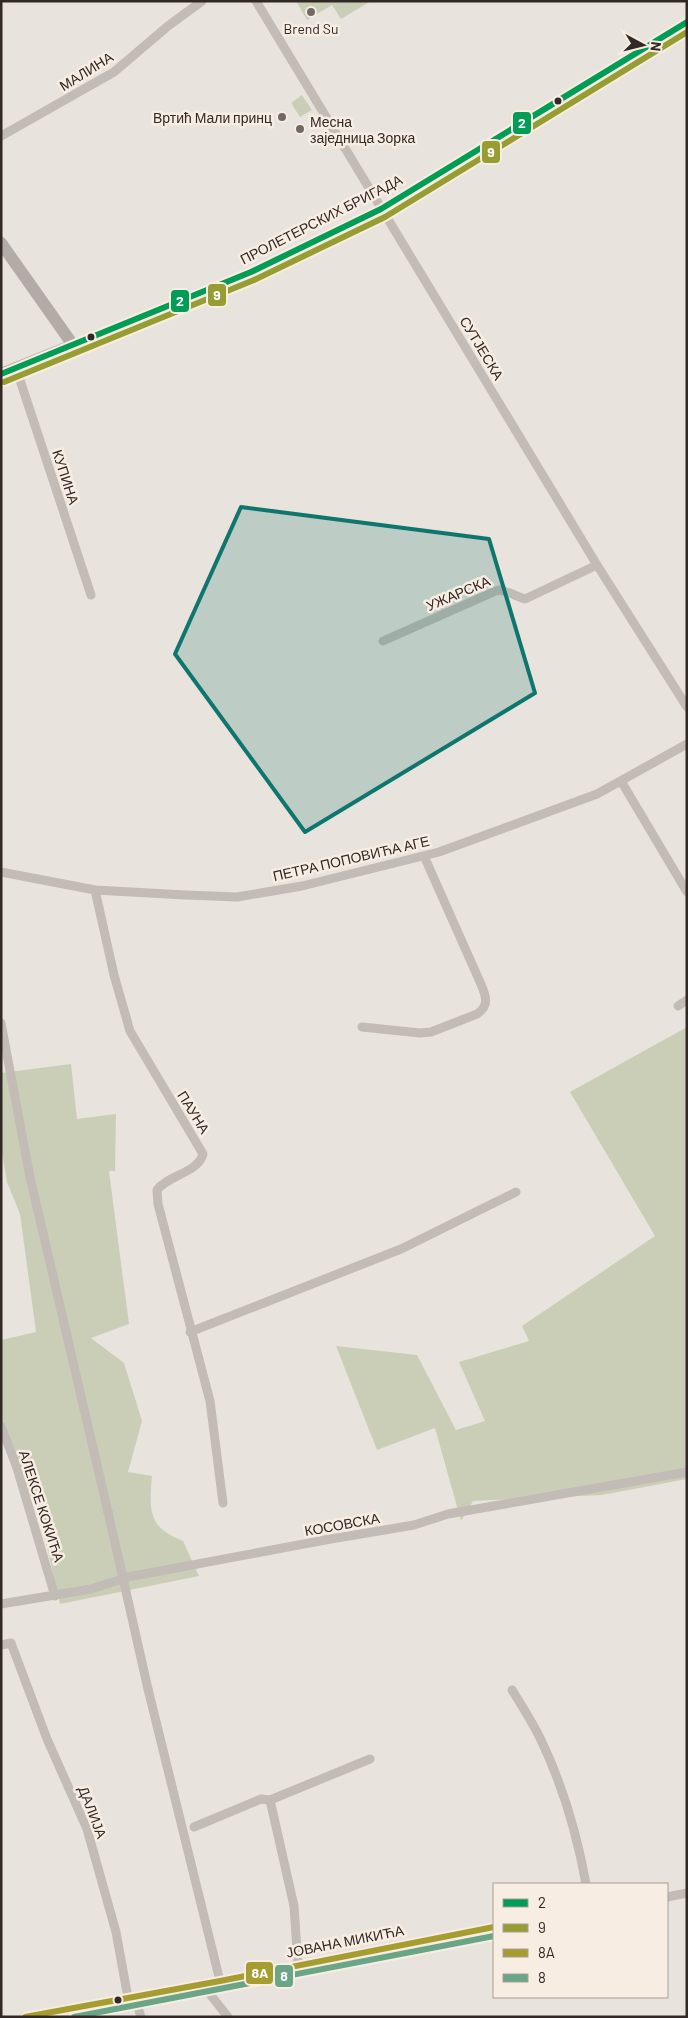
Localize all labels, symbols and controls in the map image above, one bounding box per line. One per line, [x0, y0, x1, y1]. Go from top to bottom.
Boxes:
marker: Brend Su [305, 6, 317, 18]
place label: Brend Su [284, 20, 338, 37]
north arrow [618, 20, 668, 70]
text: N [647, 41, 665, 52]
street label: МАЛИНА [56, 48, 117, 94]
unlabelled marker [553, 96, 563, 106]
place label: Вртић Мали принц [153, 109, 272, 126]
marker: Вртић Мали принц [276, 111, 288, 123]
line badge: 2 [512, 111, 532, 135]
place label: Месна заједница Зорка [310, 113, 416, 146]
text: 2 [518, 114, 526, 131]
marker: Месна заједница Зорка [294, 123, 306, 135]
line badge: 9 [481, 140, 501, 164]
text: 9 [487, 143, 495, 160]
street label: ПРОЛЕТЕРСКИХ БРИГАДА [237, 170, 406, 267]
line badge: 9 [207, 283, 227, 307]
text: 9 [213, 286, 221, 303]
line badge: 2 [170, 289, 190, 313]
text: 2 [176, 292, 184, 309]
street label: СУТЈЕСКА [456, 313, 508, 383]
unlabelled marker [86, 332, 96, 342]
street label: КУПИНА [49, 447, 83, 507]
street label: УЖАРСКА [423, 572, 493, 614]
street label: ПЕТРА ПОПОВИЋА АГЕ [271, 832, 431, 884]
street label: ПАУНА [174, 1088, 214, 1137]
street label: АЛЕКСЕ КОКИЋА [16, 1448, 68, 1565]
street label: КОСОВСКА [303, 1509, 382, 1539]
street label: ДАЛИЈА [75, 1783, 111, 1841]
legend [493, 1883, 668, 1998]
text: 2 [538, 1893, 546, 1911]
text: 9 [538, 1918, 546, 1936]
street label: ЈОВАНА МИКИЋА [285, 1921, 406, 1961]
text: 8A [538, 1943, 555, 1961]
line badge: 8A [245, 1961, 274, 1985]
text: 8A [252, 1964, 269, 1981]
line badge: 8 [274, 1964, 294, 1988]
text: 8 [280, 1967, 288, 1984]
text: 8 [538, 1968, 546, 1986]
unlabelled marker [113, 1995, 123, 2005]

